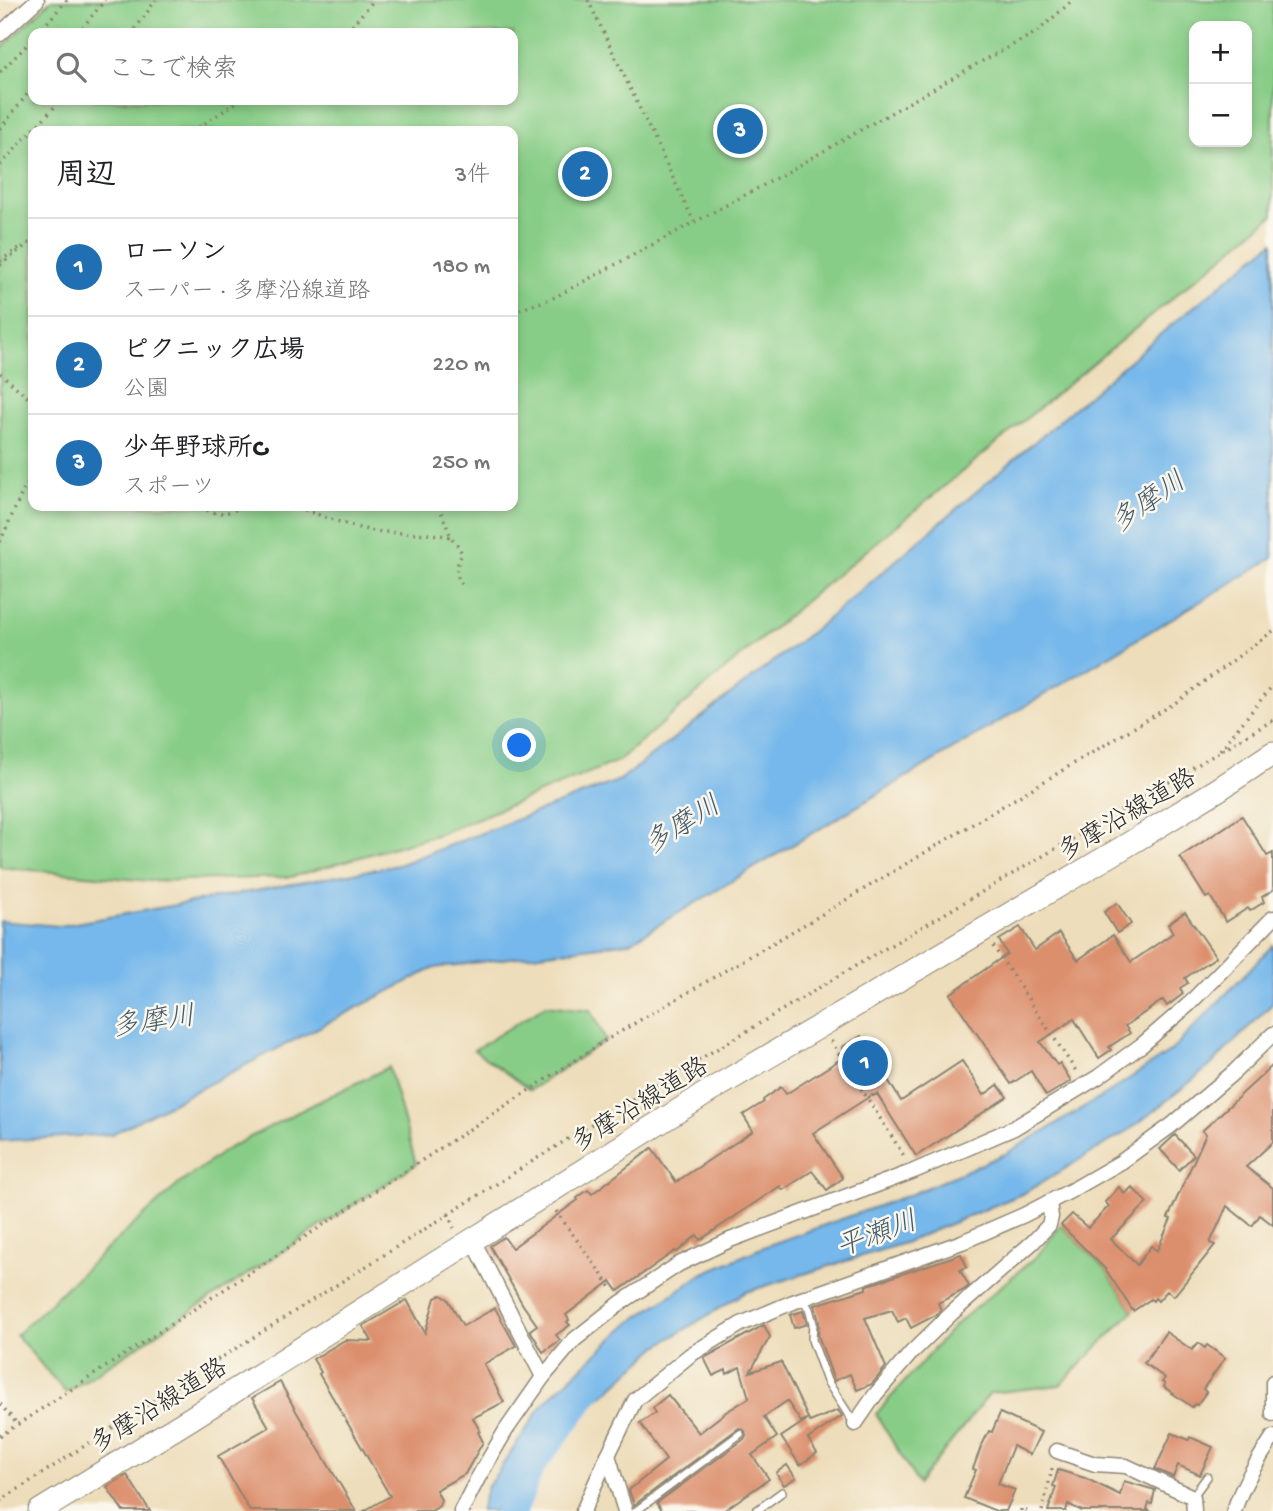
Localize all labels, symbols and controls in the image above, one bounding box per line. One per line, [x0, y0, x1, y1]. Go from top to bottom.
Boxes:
map controls [1189, 21, 1252, 147]
button: + [1189, 21, 1252, 84]
search box [28, 28, 518, 105]
icon: search [52, 48, 90, 86]
text: ここで検索 [108, 56, 238, 87]
button: − [1189, 84, 1252, 147]
pin: 3 [717, 105, 763, 157]
pin: 2 [562, 148, 608, 200]
text: 周辺 [56, 160, 116, 195]
text: 3件 [455, 163, 490, 190]
text: ローソン [123, 239, 227, 270]
text: 1 [74, 254, 84, 281]
text: 180 m [433, 254, 490, 281]
text: スーパー · 多摩沿線道路 [123, 279, 370, 306]
text: ピクニック広場 [123, 337, 305, 368]
text: 2 [73, 352, 85, 379]
text: 220 m [433, 352, 490, 379]
text: 公園 [123, 377, 169, 404]
text: 少年野球所C [123, 435, 267, 466]
text: 3 [73, 450, 85, 477]
text: 250 m [432, 450, 490, 477]
water label: 多摩川 [1105, 464, 1193, 541]
text: スポーツ [123, 475, 215, 502]
your location [502, 728, 536, 762]
street label: 多摩沿線道路 [1052, 762, 1203, 870]
water label: 多摩川 [638, 789, 728, 863]
water label: 多摩川 [109, 999, 198, 1046]
pin: 1 [842, 1037, 888, 1089]
street label: 多摩沿線道路 [566, 1051, 716, 1161]
water label: 平瀬川 [832, 1206, 923, 1266]
street label: 多摩沿線道路 [85, 1352, 235, 1462]

